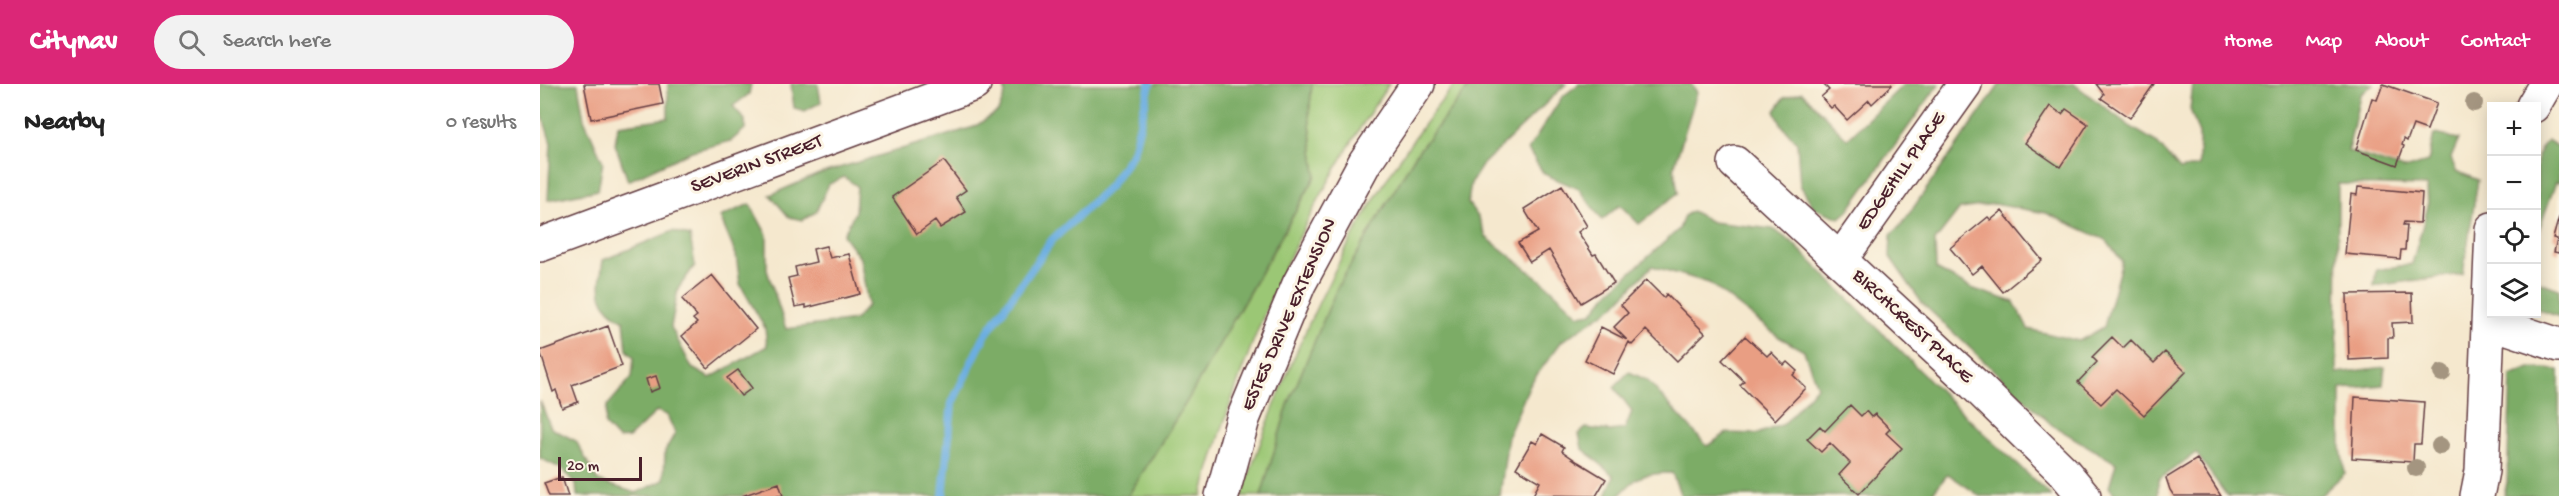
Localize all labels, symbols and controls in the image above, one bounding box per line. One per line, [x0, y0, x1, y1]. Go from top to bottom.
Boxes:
search box [154, 15, 574, 69]
text: Citynav [30, 26, 118, 59]
icon: search [175, 26, 208, 59]
text: Search here [223, 29, 331, 55]
text: Home [2224, 30, 2272, 55]
text: Map [2305, 30, 2342, 55]
text: About [2375, 30, 2428, 55]
text: Contact [2461, 30, 2529, 55]
map controls [2487, 102, 2541, 318]
button: + [2487, 102, 2541, 156]
street label: EDGEHILL PLACE [1853, 107, 1952, 236]
text: Nearby [24, 108, 105, 139]
text: 0 results [446, 112, 516, 135]
street label: SEVERIN STREET [688, 130, 827, 199]
button: − [2487, 156, 2541, 210]
button: locate [2487, 210, 2541, 264]
street label: ESTES DRIVE EXTENSION [1237, 215, 1343, 415]
street label: BIRCHCREST PLACE [1846, 264, 1978, 390]
button: layers [2487, 264, 2541, 318]
scale bar [558, 454, 642, 482]
text: 20 m [567, 458, 599, 477]

